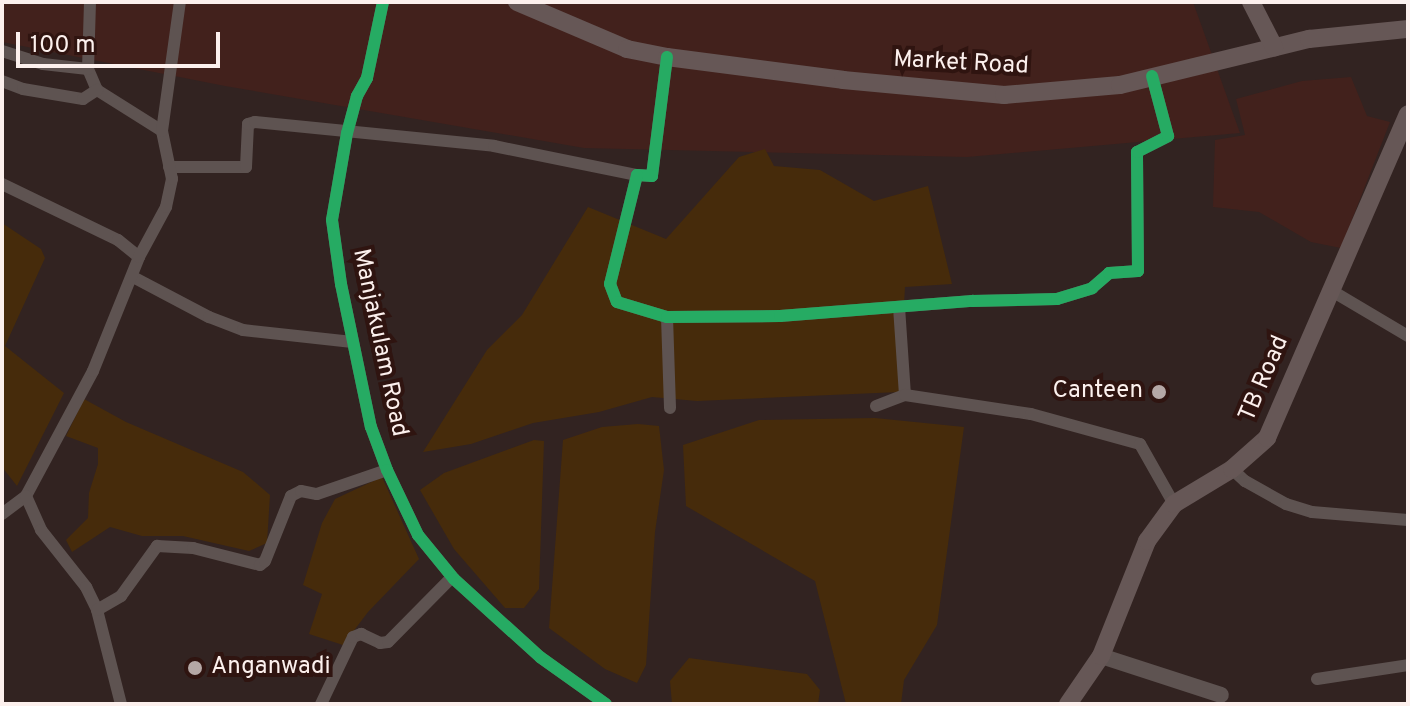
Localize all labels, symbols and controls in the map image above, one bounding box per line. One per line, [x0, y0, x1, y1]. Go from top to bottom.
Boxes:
scale bar [20, 16, 224, 66]
text: 100 m [30, 31, 96, 61]
street label: Market Road [892, 46, 1030, 82]
street label: Manjakulam Road [345, 247, 413, 439]
street label: TB Road [1234, 332, 1296, 426]
place label: Canteen [1053, 378, 1143, 406]
marker: Canteen [1150, 383, 1168, 401]
place label: Anganwadi [211, 654, 331, 682]
marker: Anganwadi [186, 659, 204, 677]

